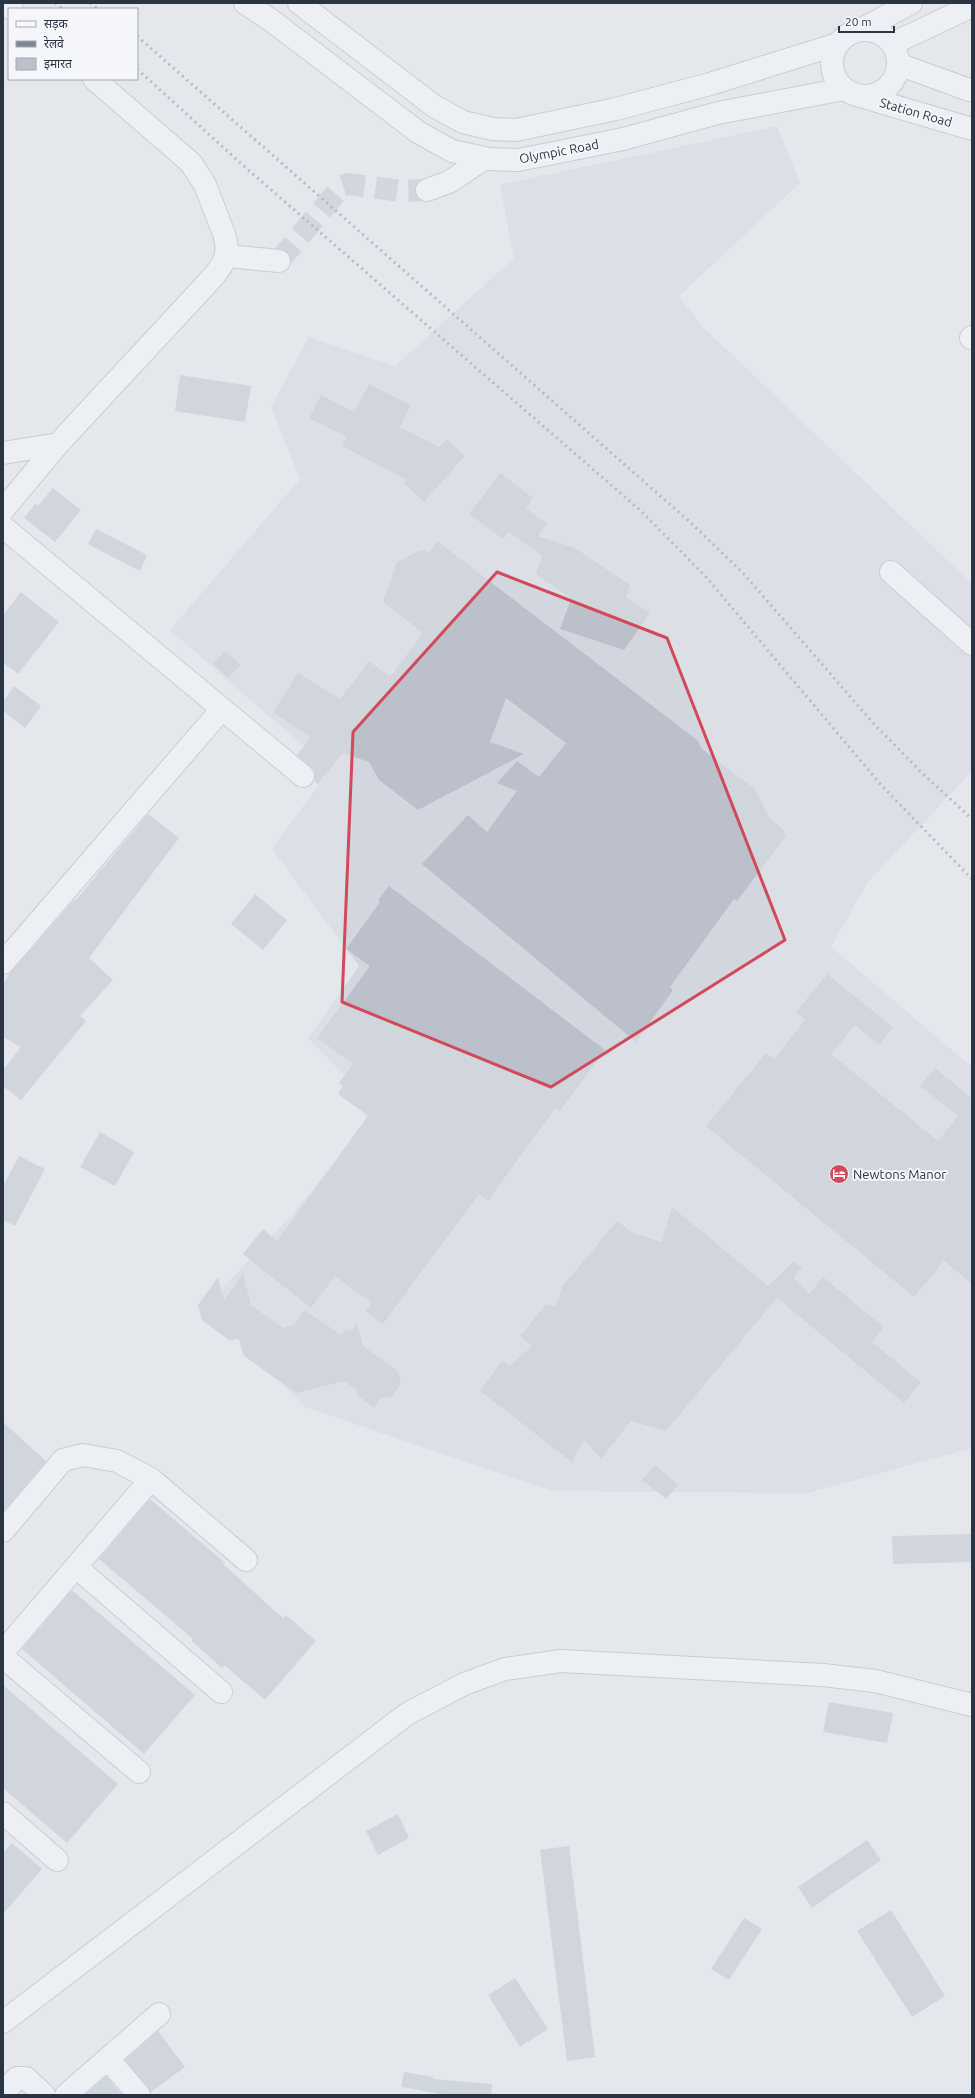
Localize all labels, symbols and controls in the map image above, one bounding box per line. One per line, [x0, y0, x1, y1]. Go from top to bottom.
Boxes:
legend [8, 8, 138, 80]
scale bar [839, 8, 894, 34]
text: 20 m [845, 15, 872, 28]
text: सड़क [44, 17, 69, 31]
text: रेलवे [44, 36, 64, 50]
text: इमारत [44, 57, 73, 71]
street label: Station Road [878, 95, 954, 129]
street label: Olympic Road [518, 136, 600, 166]
hotel icon: Newtons Manor [828, 1163, 850, 1185]
place label: Newtons Manor [853, 1167, 946, 1181]

